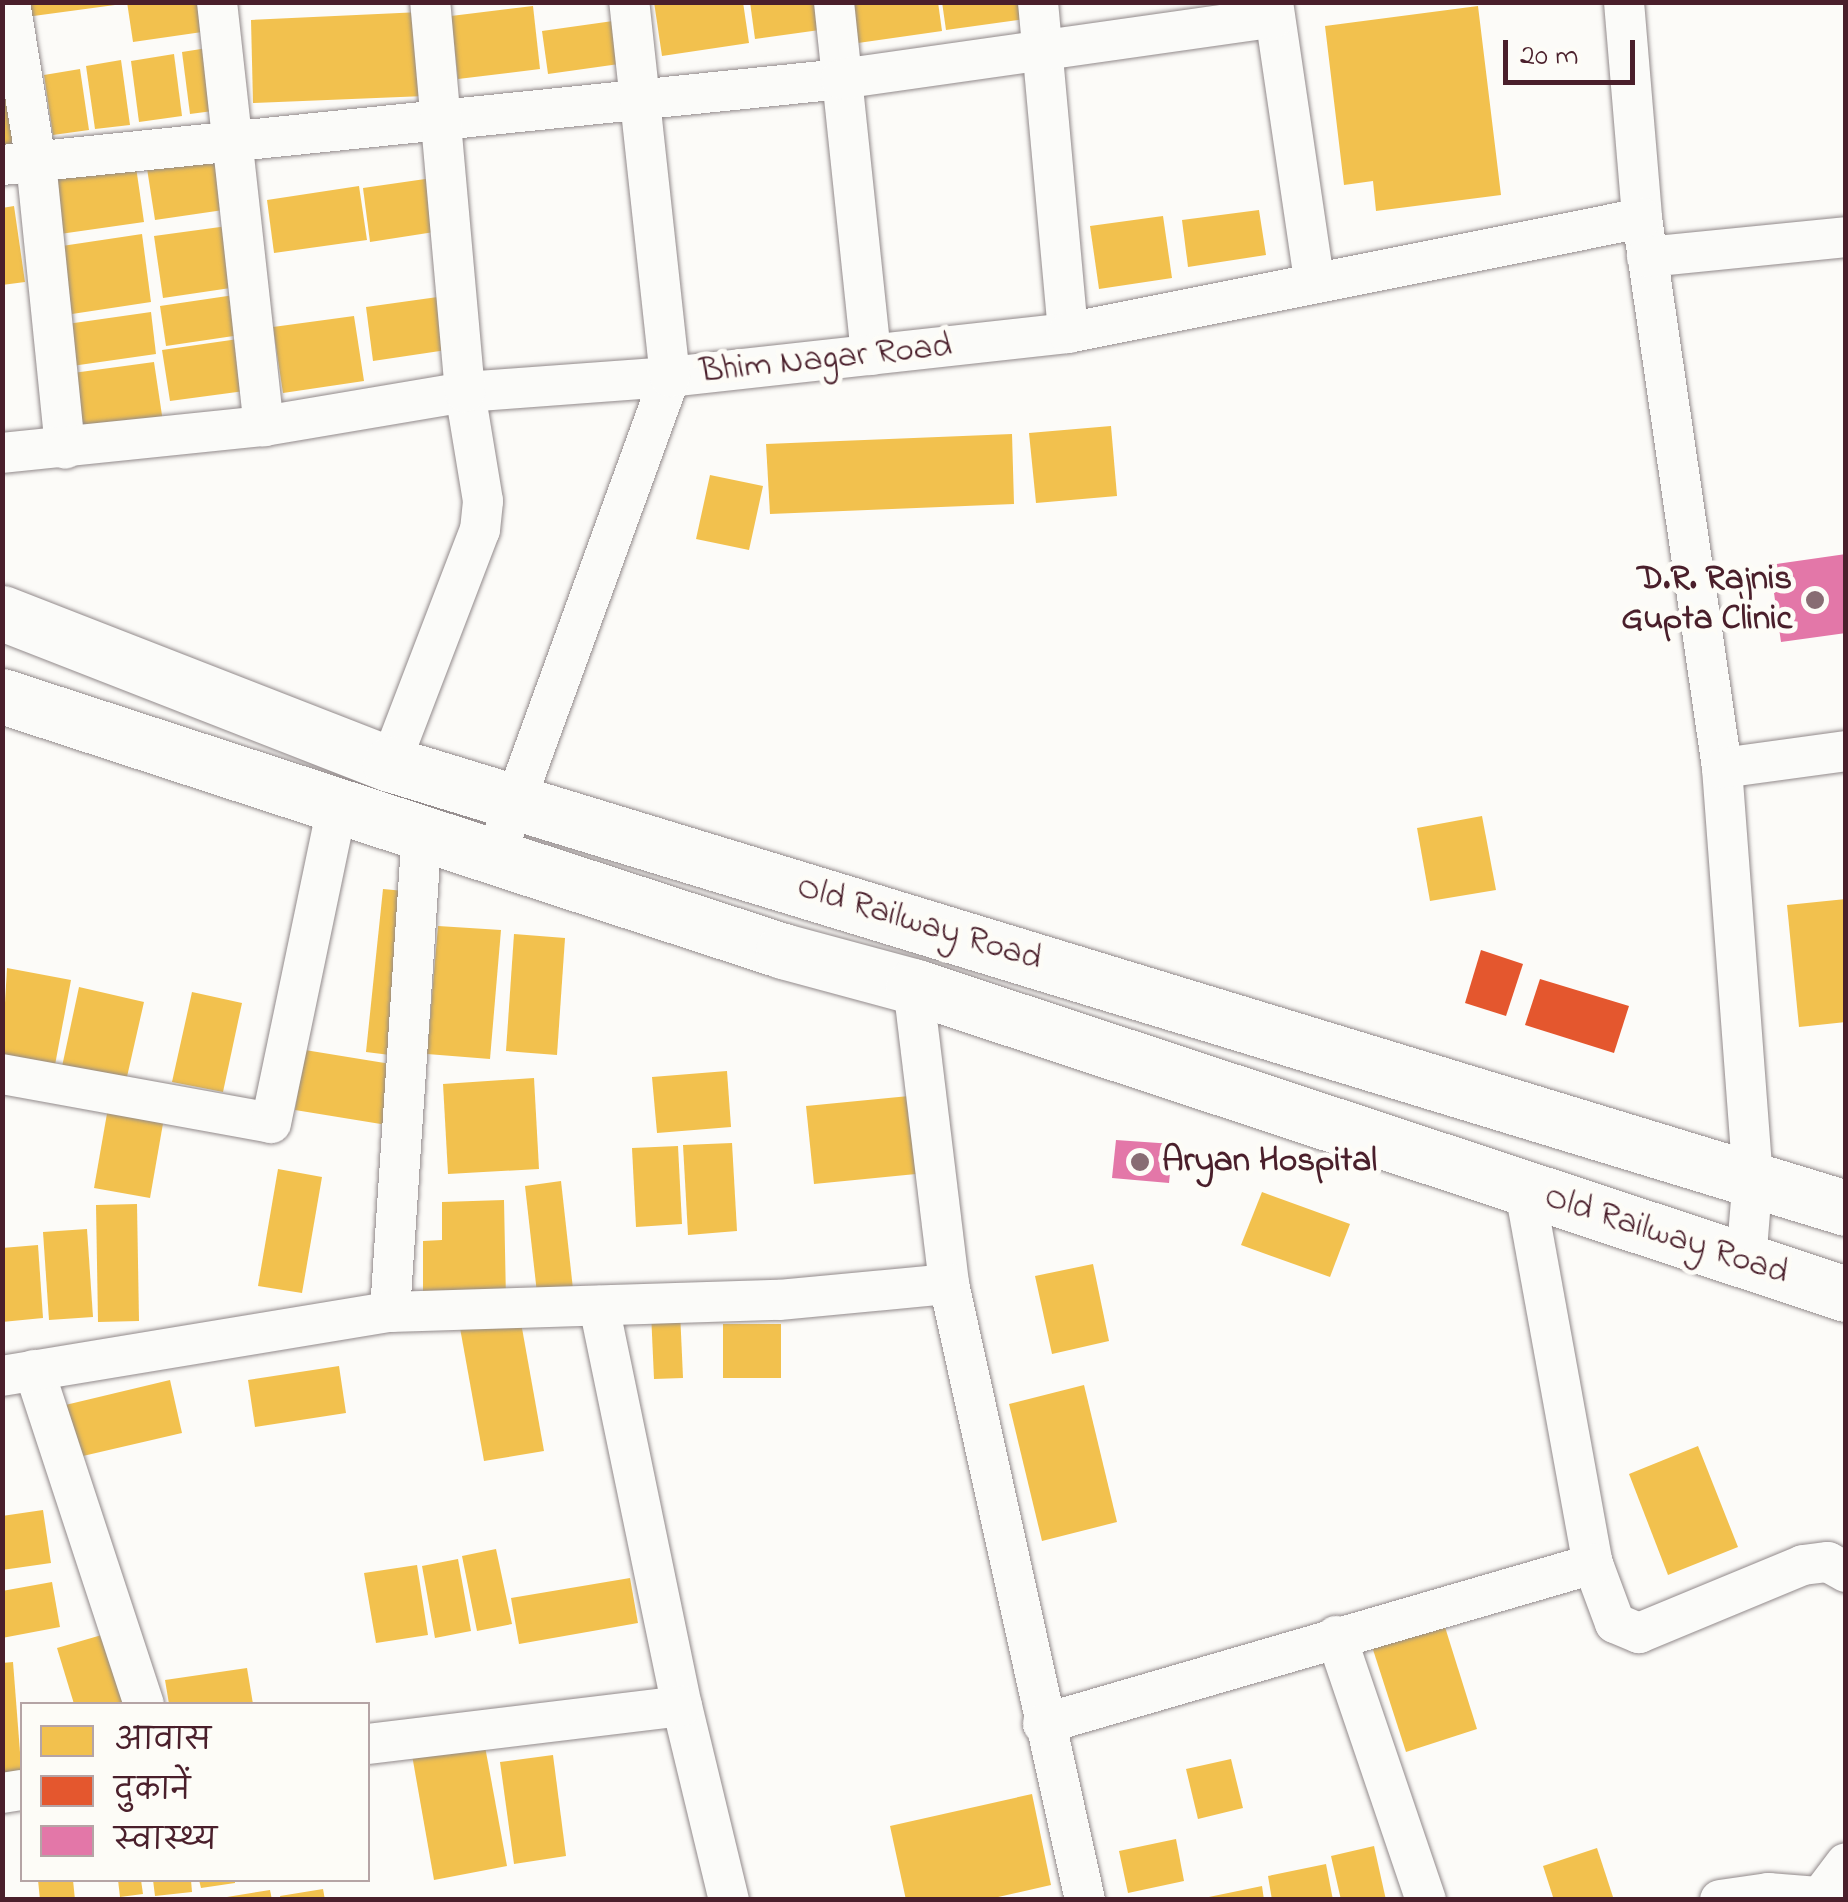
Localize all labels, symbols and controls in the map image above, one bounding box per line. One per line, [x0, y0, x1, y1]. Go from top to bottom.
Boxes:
scale bar [1508, 20, 1640, 82]
text: 20 m [1520, 35, 1579, 79]
street label: Bhim Nagar Road [698, 326, 954, 394]
place label: D.R. Rajnis Gupta Clinic [1621, 559, 1792, 641]
marker: D.R. Rajnis Gupta Clinic [1802, 587, 1828, 613]
street label: Old Railway Road [791, 867, 1047, 981]
place label: Aryan Hospital [1162, 1141, 1377, 1183]
marker: Aryan Hospital [1127, 1149, 1153, 1175]
street label: Old Railway Road [1539, 1177, 1793, 1295]
legend [20, 1702, 370, 1882]
text: आवास [114, 1720, 211, 1764]
text: दुकानें [114, 1770, 190, 1814]
text: स्वास्थ्य [114, 1820, 217, 1864]

